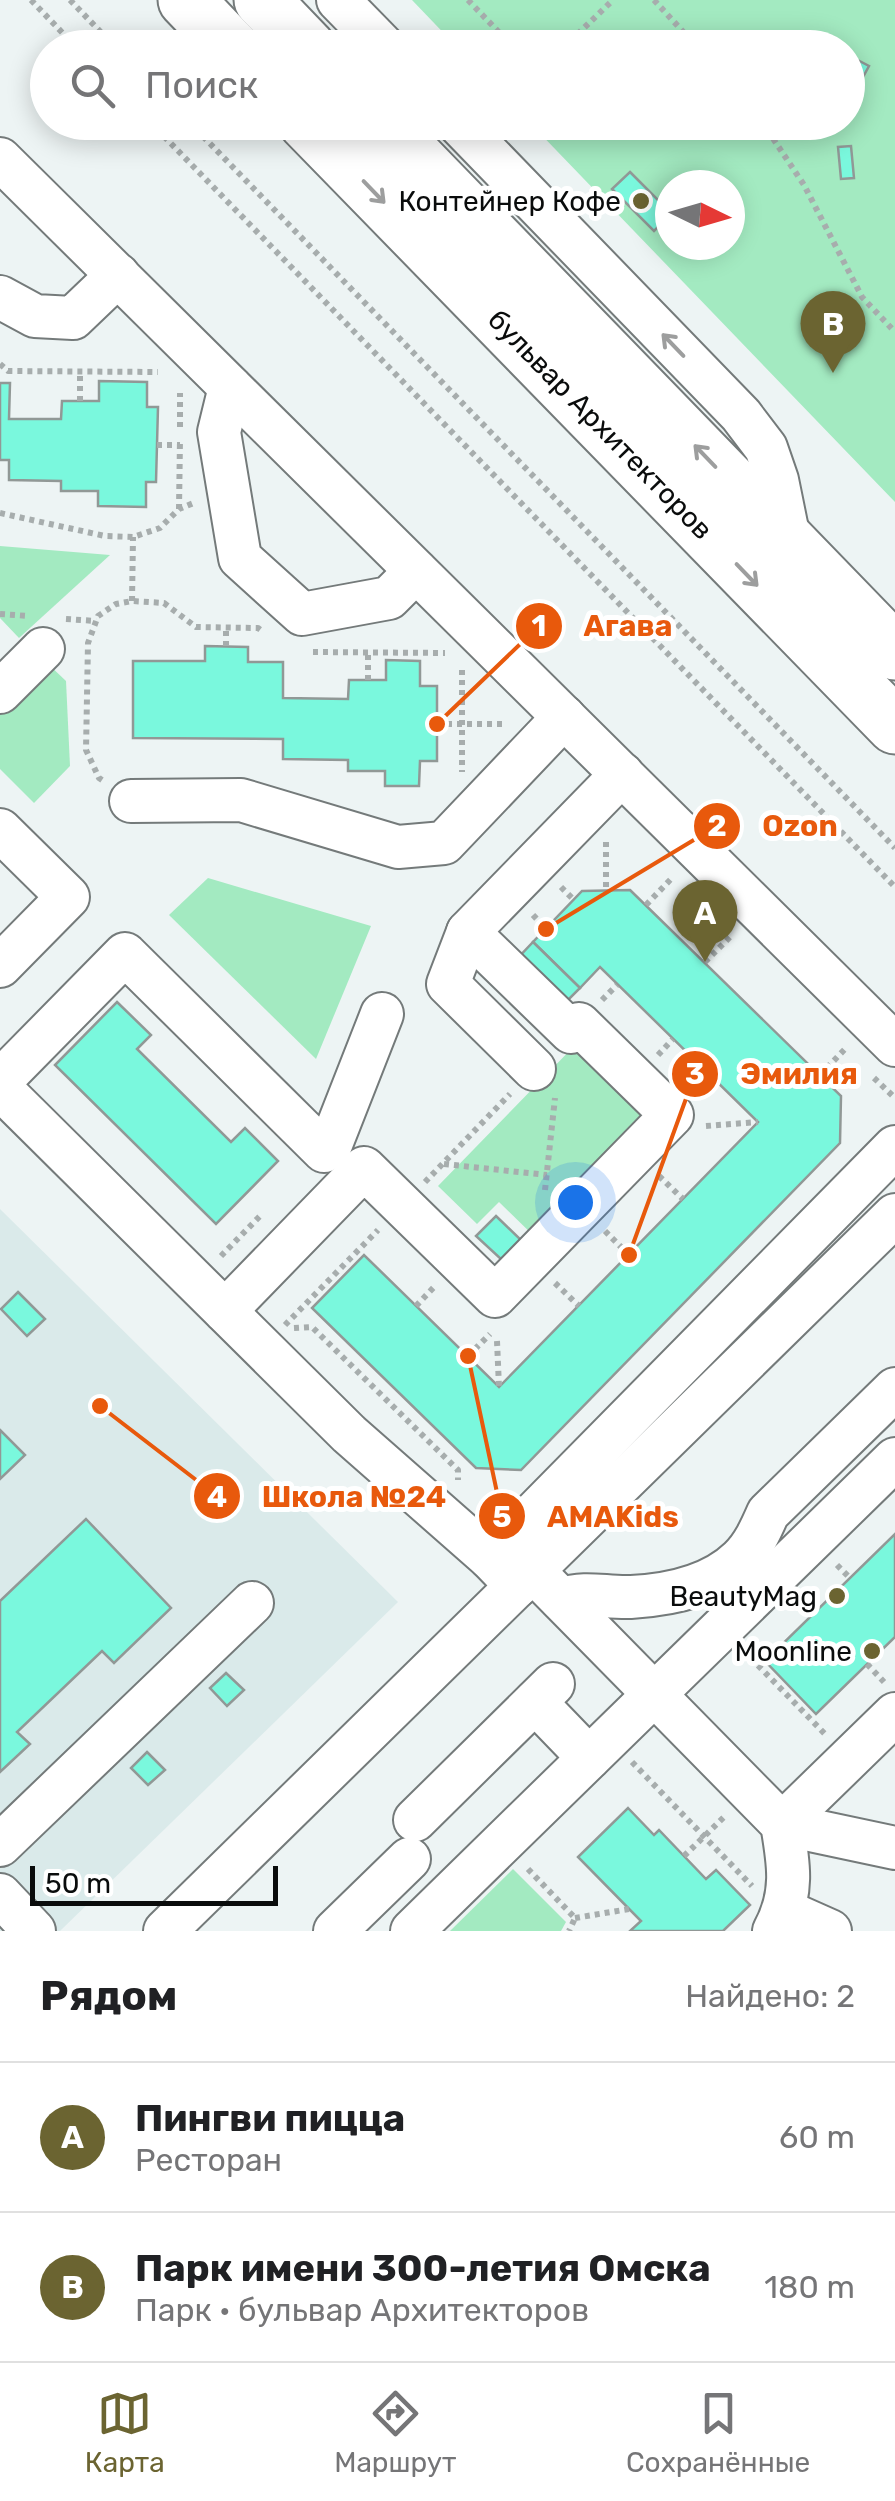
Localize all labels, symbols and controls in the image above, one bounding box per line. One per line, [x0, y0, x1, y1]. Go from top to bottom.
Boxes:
search box [30, 30, 865, 140]
icon: search [65, 58, 120, 113]
text: Поиск [145, 62, 258, 108]
north arrow [655, 170, 745, 260]
one-way arrow [361, 180, 385, 204]
place label: Контейнер Кофе [399, 185, 621, 218]
marker: Контейнер Кофе [630, 190, 652, 212]
pin: B [800, 290, 866, 373]
street label: бульвар Архитекторов [482, 303, 720, 546]
one-way arrow [662, 333, 686, 358]
one-way arrow [693, 445, 717, 469]
one-way arrow [735, 563, 759, 587]
callout: Агава [514, 596, 693, 656]
text: 1 [532, 608, 546, 644]
text: Агава [584, 608, 672, 644]
callout: Ozon [692, 796, 858, 856]
text: 2 [707, 808, 727, 844]
text: Ozon [762, 808, 838, 844]
pin: A [672, 880, 738, 962]
callout: Эмилия [670, 1044, 878, 1104]
text: 3 [685, 1056, 705, 1092]
text: Эмилия [740, 1056, 858, 1092]
your location [550, 1177, 601, 1228]
callout: Школа №24 [192, 1466, 467, 1526]
text: 4 [207, 1479, 227, 1515]
text: Школа №24 [262, 1479, 446, 1515]
callout: AMAKids [477, 1486, 699, 1546]
text: 5 [492, 1499, 512, 1535]
text: AMAKids [547, 1499, 679, 1535]
place label: BeautyMag [669, 1580, 817, 1613]
marker: BeautyMag [826, 1585, 848, 1607]
place label: Moonline [734, 1635, 852, 1668]
marker: Moonline [861, 1640, 883, 1662]
scale bar [30, 1861, 278, 1906]
text: 50 m [45, 1867, 111, 1900]
text: Рядом [40, 1971, 177, 2021]
text: Найдено: 2 [685, 1977, 855, 2015]
text: Пингви пицца [135, 2095, 405, 2141]
text: A [61, 2118, 84, 2156]
text: 60 m [779, 2118, 855, 2156]
text: Ресторан [135, 2141, 282, 2179]
text: Парк имени 300-летия Омска [135, 2245, 711, 2291]
text: B [61, 2268, 84, 2306]
text: 180 m [764, 2268, 855, 2306]
text: Парк · бульвар Архитекторов [135, 2291, 589, 2329]
tab: Карта [85, 2386, 165, 2479]
tab: Маршрут [334, 2386, 456, 2479]
tab: Сохранённые [626, 2386, 810, 2479]

